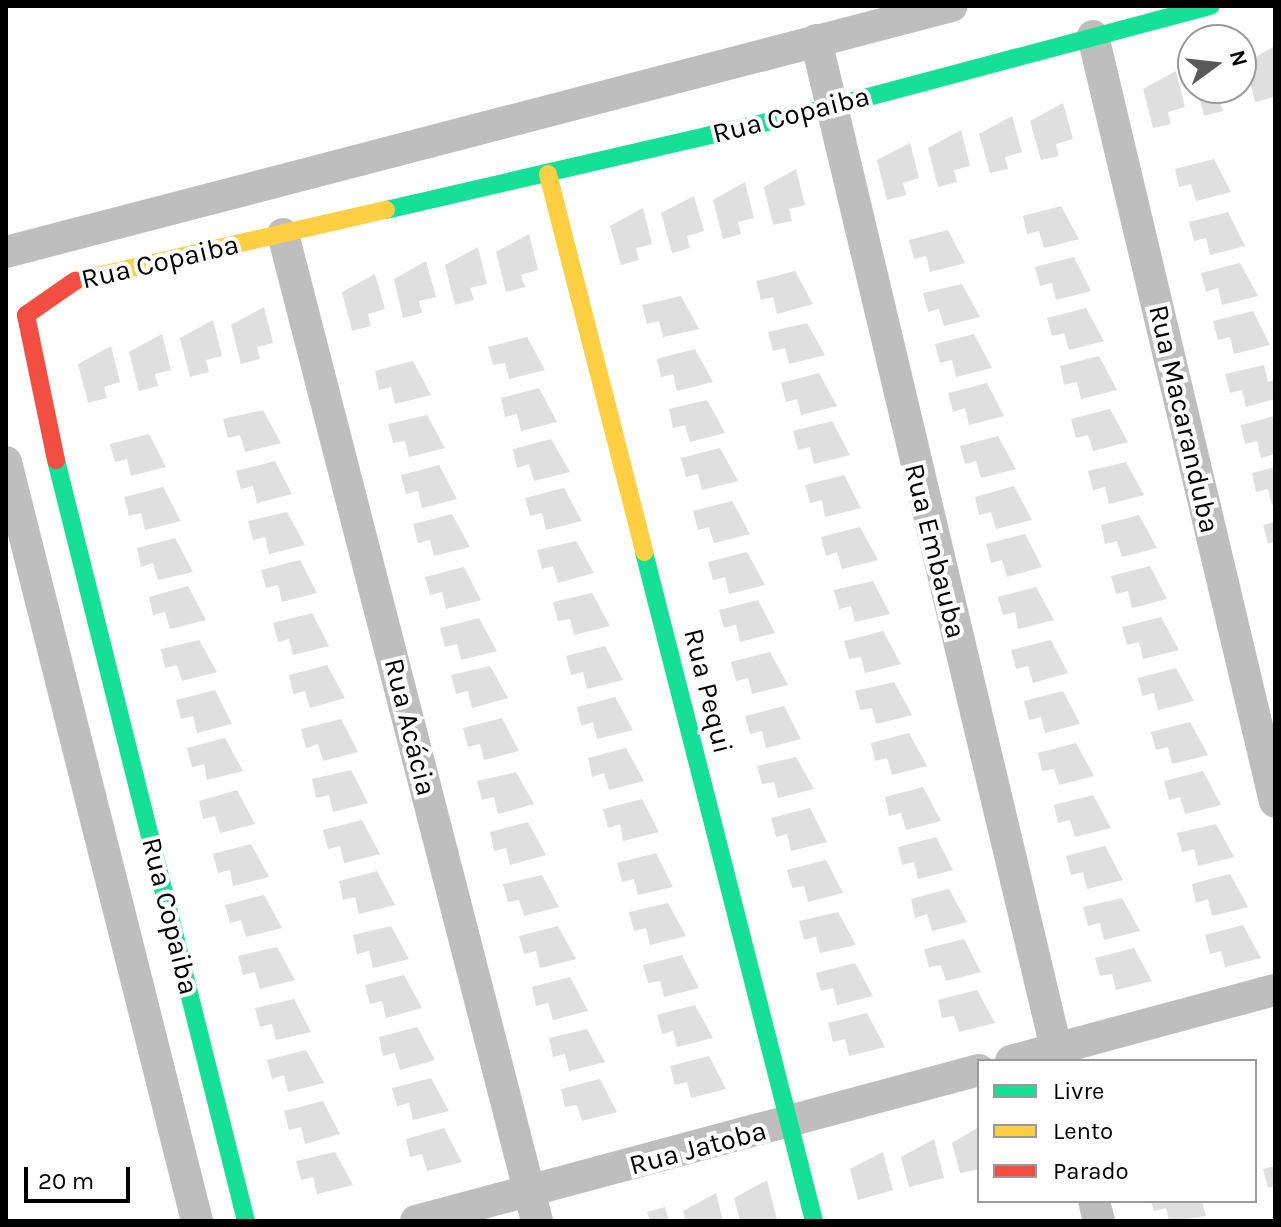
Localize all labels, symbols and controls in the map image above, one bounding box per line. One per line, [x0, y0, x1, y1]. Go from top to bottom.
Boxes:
north arrow [1177, 24, 1257, 104]
text: N [1224, 47, 1253, 69]
street label: Rua Copaiba [709, 79, 873, 151]
street label: Rua Copaiba [78, 228, 242, 296]
street label: Rua Macaranduba [1141, 302, 1227, 536]
street label: Rua Embauba [897, 460, 973, 642]
street label: Rua Pequi [676, 625, 740, 757]
street label: Rua Acácia [377, 655, 443, 799]
street label: Rua Copaiba [134, 834, 206, 998]
legend [977, 1059, 1257, 1203]
text: Livre [1053, 1077, 1104, 1105]
street label: Rua Jatoba [626, 1114, 770, 1182]
text: Lento [1053, 1117, 1113, 1145]
scale bar [28, 1151, 134, 1201]
text: Parado [1053, 1157, 1129, 1185]
text: 20 m [38, 1167, 94, 1195]

